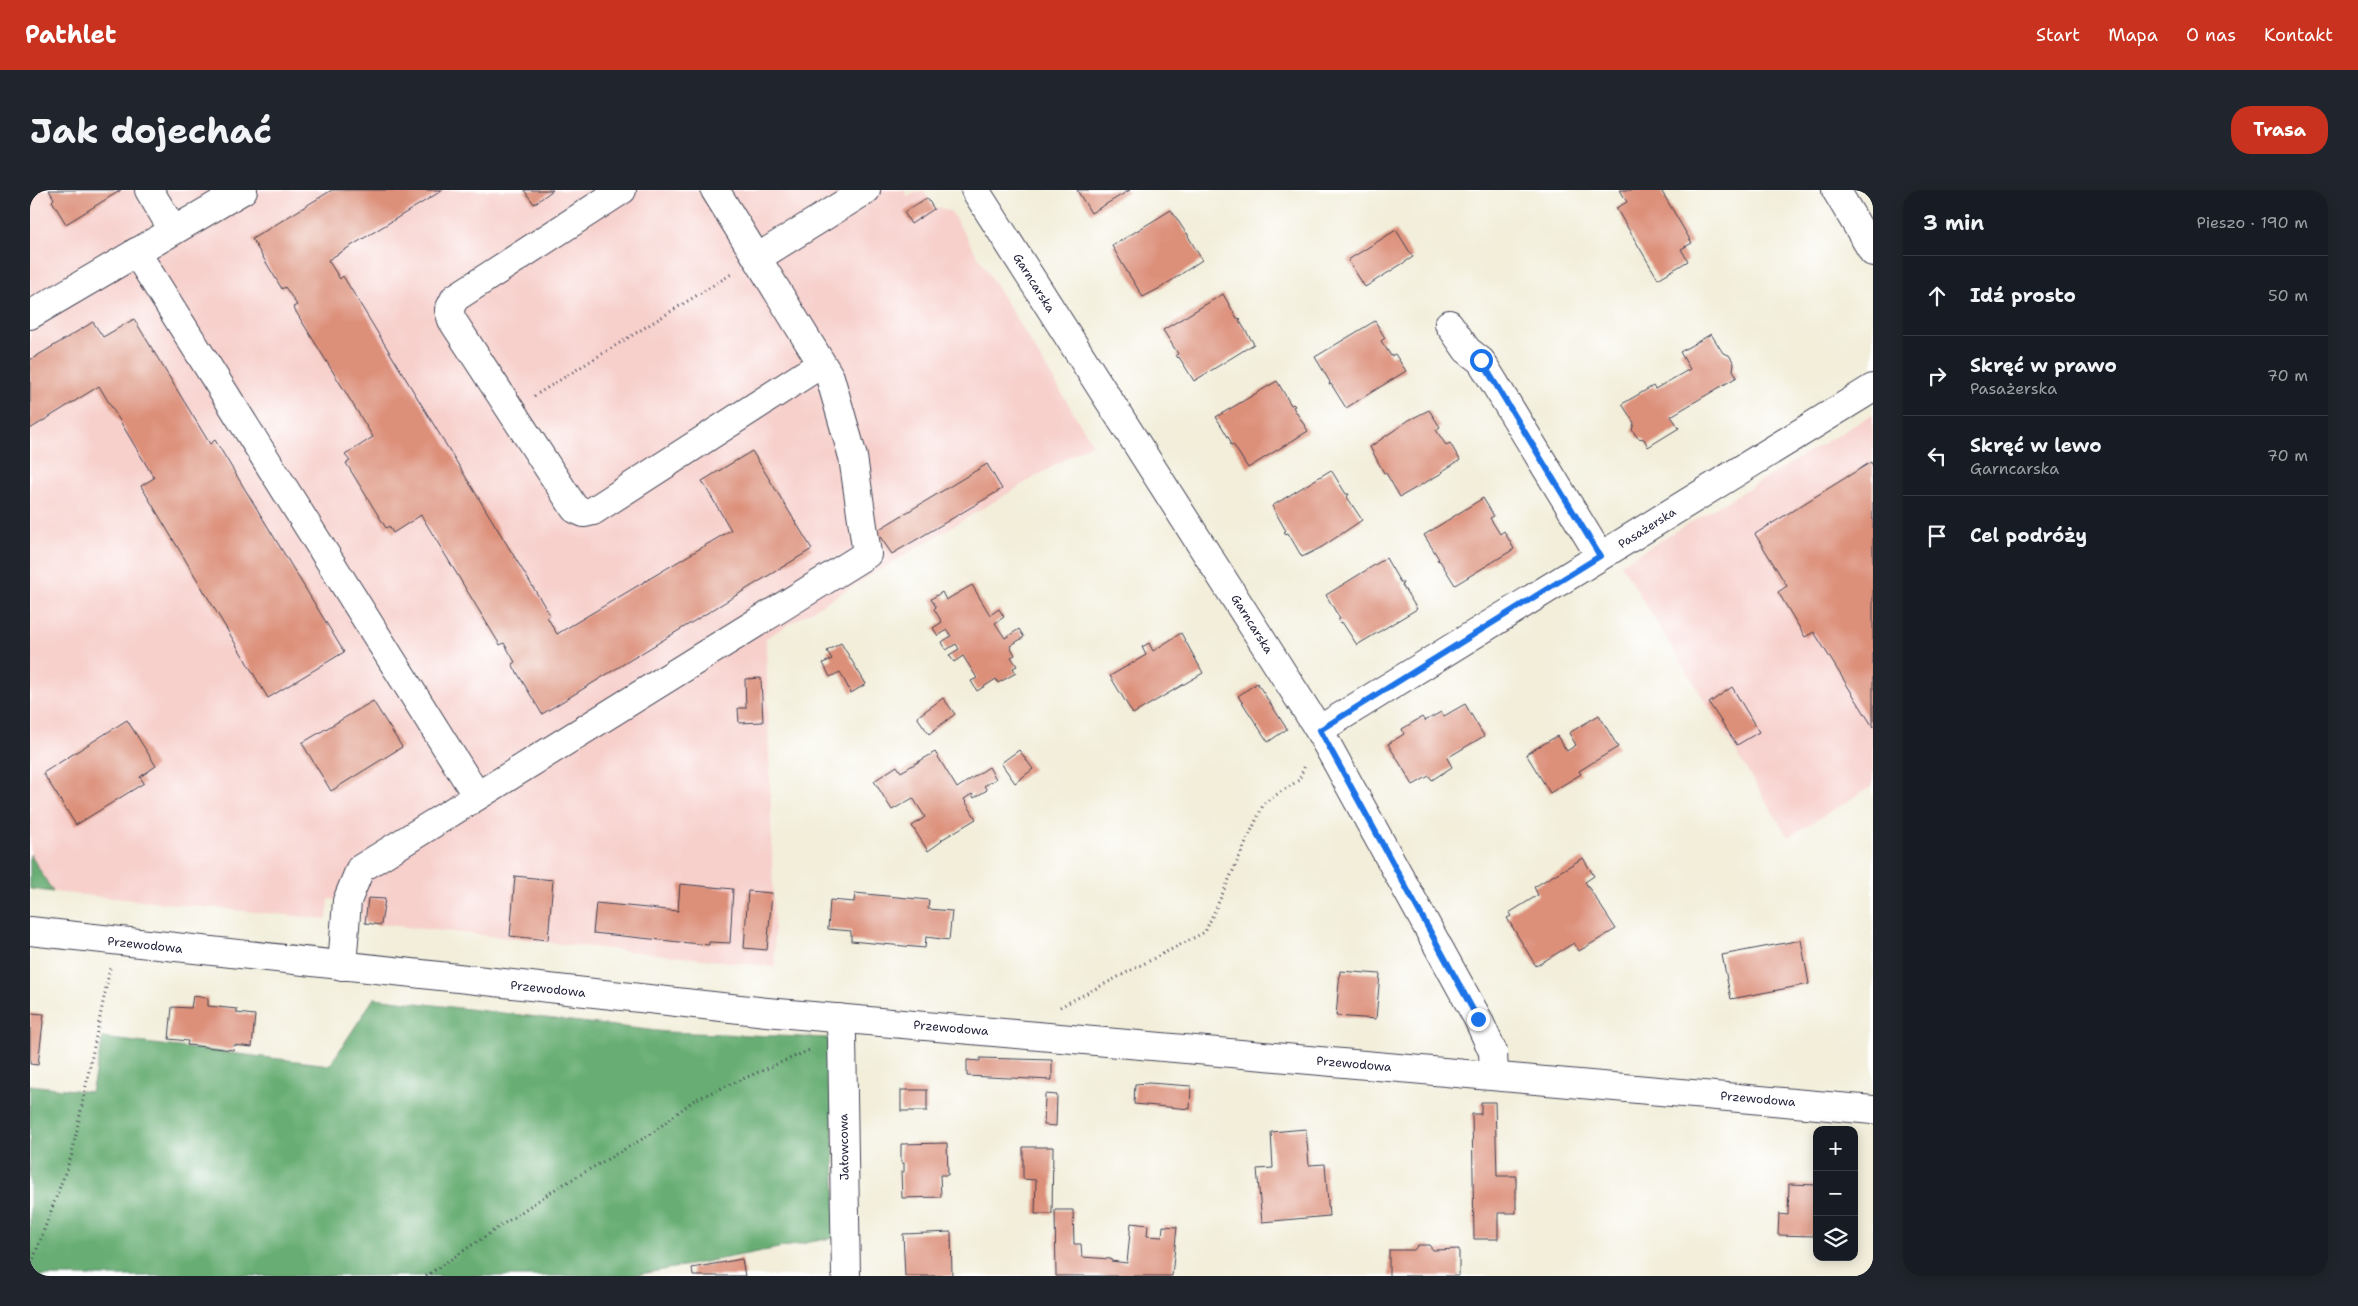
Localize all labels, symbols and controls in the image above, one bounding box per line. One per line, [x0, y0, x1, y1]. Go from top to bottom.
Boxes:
text: Pathlet [25, 19, 116, 51]
text: Start [2036, 23, 2080, 47]
text: Mapa [2108, 23, 2158, 47]
text: O nas [2186, 23, 2236, 47]
text: Kontakt [2264, 23, 2333, 47]
button: Trasa [2231, 106, 2328, 154]
text: Jak dojechać [30, 107, 272, 154]
text: 3 min [1923, 209, 1984, 237]
text: Pieszo · 190 m [2196, 212, 2308, 233]
street label: Garncarska [1009, 250, 1059, 316]
icon: ahead [1923, 282, 1951, 310]
text: Idź prosto [1970, 283, 2076, 308]
text: 50 m [2268, 285, 2308, 306]
route start [1470, 349, 1493, 372]
text: Skręć w prawo [1970, 353, 2117, 378]
icon: right [1923, 362, 1951, 390]
text: 70 m [2267, 365, 2308, 386]
text: Pasażerska [1970, 378, 2057, 399]
text: Skręć w lewo [1970, 433, 2102, 458]
icon: left [1923, 442, 1951, 470]
text: 70 m [2267, 445, 2308, 466]
text: Garncarska [1970, 458, 2059, 479]
street label: Pasażerska [1615, 504, 1679, 552]
icon: arrive [1923, 522, 1951, 550]
text: Cel podróży [1970, 523, 2087, 548]
street label: Garncarska [1227, 591, 1277, 657]
street label: Przewodowa [107, 933, 184, 957]
street label: Przewodowa [510, 977, 587, 1001]
route end [1467, 1008, 1490, 1031]
street label: Przewodowa [913, 1017, 990, 1039]
street label: Przewodowa [1316, 1053, 1393, 1075]
street label: Przewodowa [1720, 1088, 1797, 1110]
street label: Jałowcowa [835, 1113, 853, 1180]
map controls [1813, 1126, 1858, 1261]
button: + [1813, 1126, 1858, 1171]
button: − [1813, 1171, 1858, 1216]
button: layers [1813, 1216, 1858, 1261]

